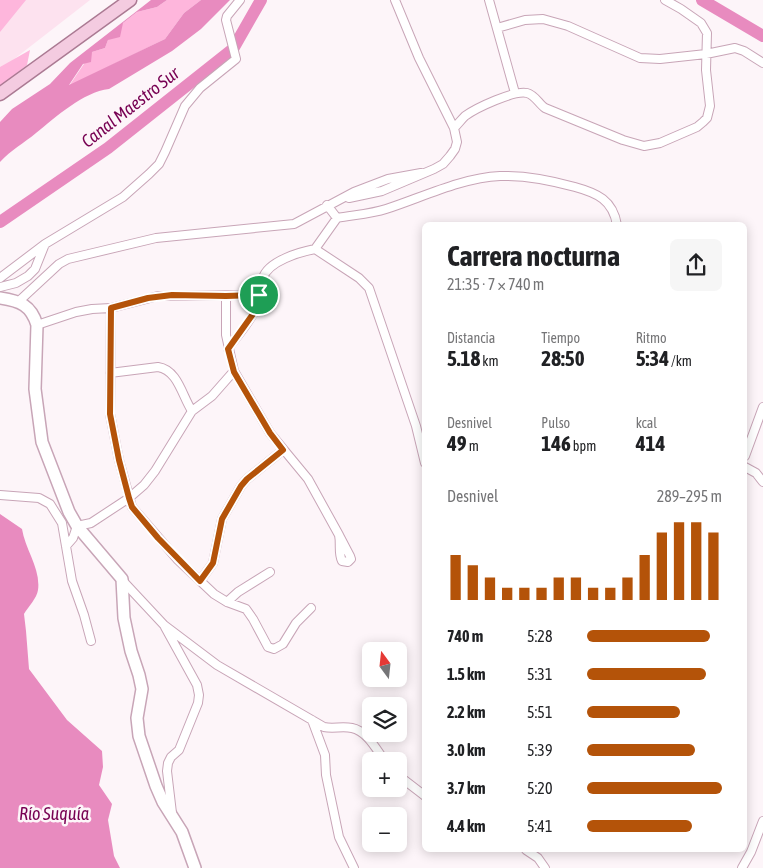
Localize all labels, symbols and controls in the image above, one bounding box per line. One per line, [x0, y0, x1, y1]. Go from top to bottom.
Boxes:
water label: Canal Maestro Sur [77, 62, 184, 152]
button: share [670, 239, 722, 291]
text: Carrera nocturna [447, 240, 620, 272]
pin [238, 274, 280, 316]
text: 21:35 · 7 × 740 m [447, 275, 544, 293]
icon: arrive [245, 281, 273, 309]
text: Distancia [447, 330, 495, 346]
text: Tiempo [541, 330, 580, 346]
text: Ritmo [636, 330, 667, 346]
text: 5.18 [447, 346, 480, 370]
text: 28:50 [541, 346, 585, 370]
text: 5:34 [636, 346, 669, 370]
text: km [480, 353, 499, 369]
text: /km [669, 353, 692, 369]
text: Desnivel [447, 415, 492, 431]
text: Pulso [541, 415, 570, 431]
text: kcal [636, 415, 657, 431]
text: 49 [447, 431, 467, 455]
text: 146 [541, 431, 571, 455]
text: 414 [636, 431, 665, 455]
text: m [467, 438, 479, 454]
text: bpm [571, 438, 596, 454]
text: Desnivel [447, 487, 498, 505]
text: 289–295 m [657, 487, 722, 505]
text: 740 m [447, 627, 483, 645]
text: 5:28 [527, 627, 552, 645]
north arrow [362, 642, 408, 688]
map controls [362, 642, 407, 852]
text: 1.5 km [447, 665, 486, 683]
text: 5:31 [527, 665, 552, 683]
button: layers [362, 697, 407, 742]
text: 2.2 km [447, 703, 486, 721]
text: 5:51 [527, 703, 552, 721]
text: 3.0 km [447, 741, 486, 759]
text: 5:39 [527, 741, 552, 759]
button: + [362, 752, 407, 797]
text: 3.7 km [447, 779, 486, 797]
text: 5:20 [527, 779, 552, 797]
water label: Río Suquía [19, 803, 90, 824]
button: − [362, 807, 407, 852]
text: 4.4 km [447, 817, 486, 835]
text: 5:41 [527, 817, 552, 835]

